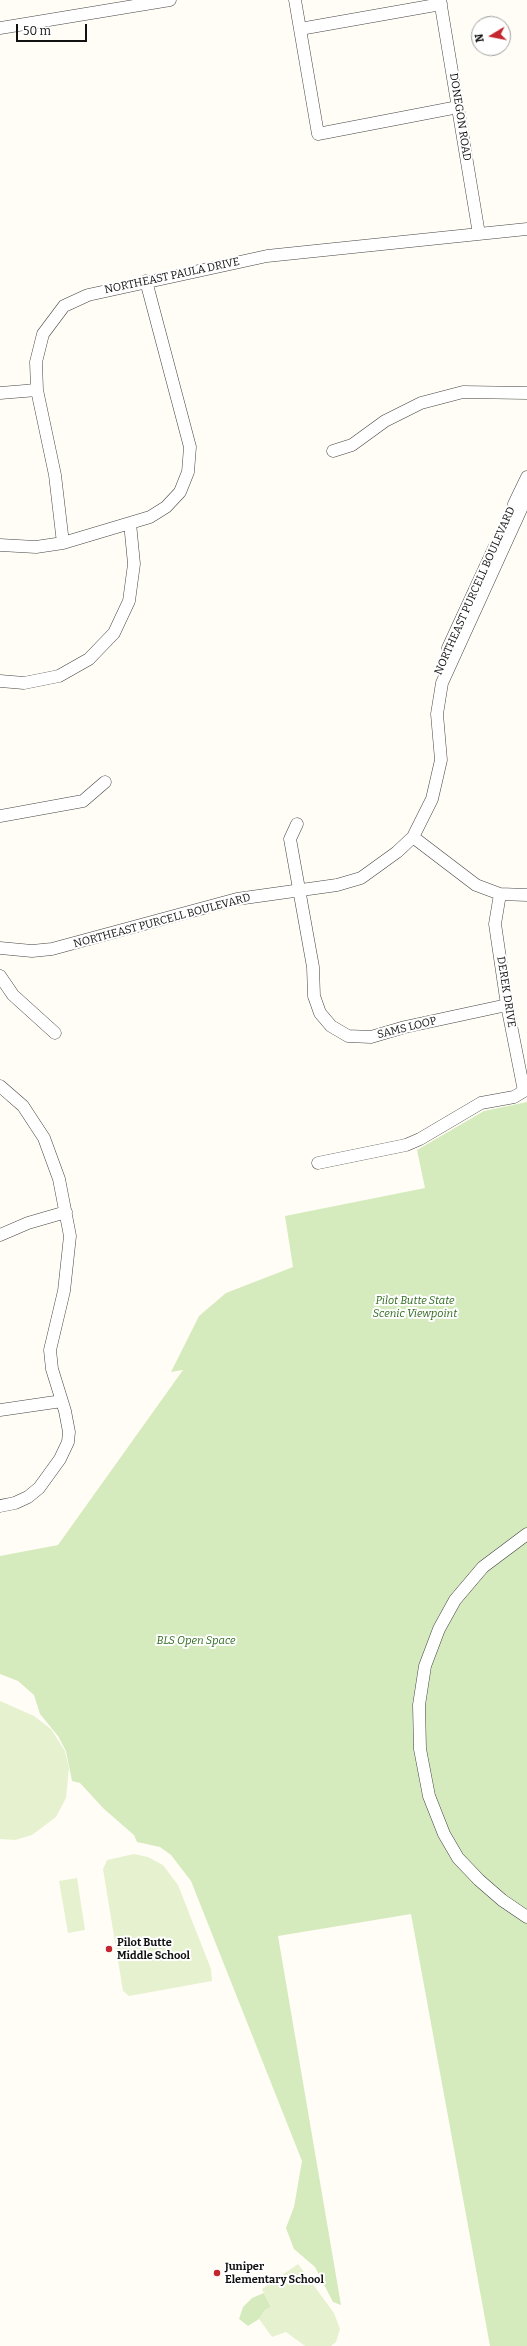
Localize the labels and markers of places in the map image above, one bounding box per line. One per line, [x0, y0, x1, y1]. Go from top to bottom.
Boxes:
place label: Pilot Butte Middle School [117, 1936, 190, 1962]
marker: Pilot Butte Middle School [104, 1944, 114, 1954]
place label: Juniper Elementary School [225, 2260, 324, 2286]
marker: Juniper Elementary School [212, 2268, 222, 2278]

